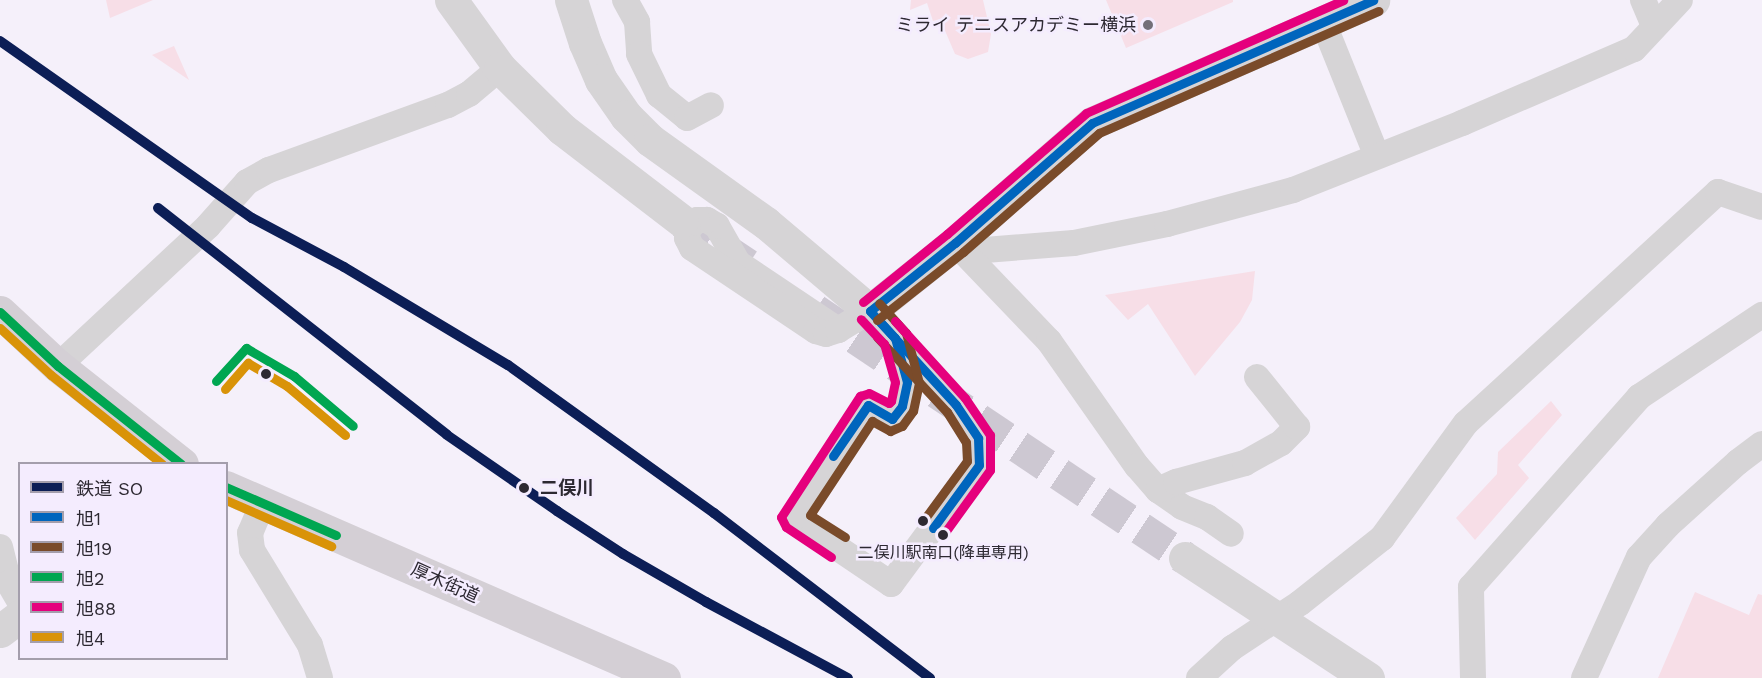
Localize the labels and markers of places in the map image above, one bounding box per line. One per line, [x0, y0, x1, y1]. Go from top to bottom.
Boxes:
place label: ミライ テニスアカデミー横浜 [896, 14, 1136, 36]
marker: ミライ テニスアカデミー横浜 [1141, 18, 1155, 32]
unlabelled marker [260, 368, 272, 380]
marker: 二俣川 [513, 477, 535, 499]
place label: 二俣川 [540, 477, 594, 499]
unlabelled marker [917, 515, 929, 527]
marker: 二俣川駅南口(降車専用) [937, 529, 949, 541]
place label: 二俣川駅南口(降車専用) [857, 543, 1029, 563]

